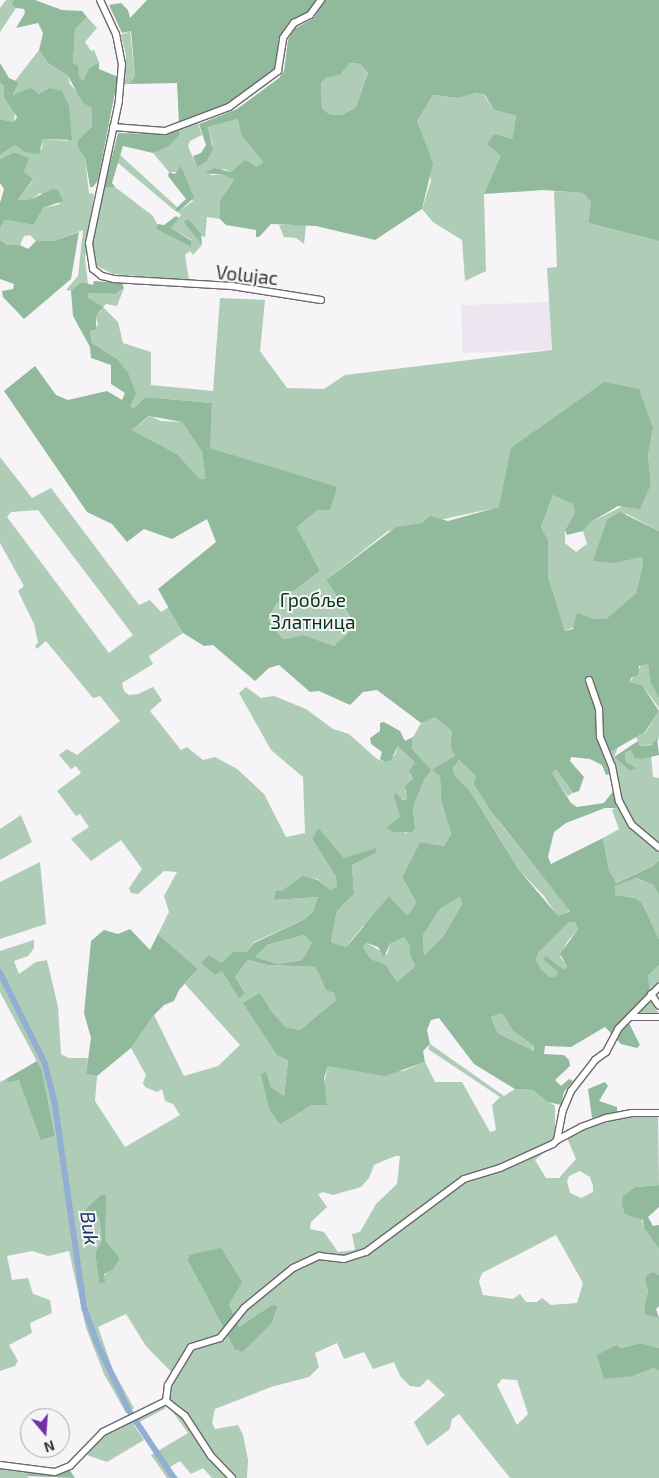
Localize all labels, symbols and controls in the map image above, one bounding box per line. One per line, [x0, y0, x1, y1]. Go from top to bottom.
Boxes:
street label: Volujac [215, 260, 279, 290]
park label: Гробље Златница [271, 589, 355, 633]
water label: Buk [76, 1209, 104, 1247]
north arrow [20, 1408, 70, 1458]
text: N [42, 1437, 57, 1456]

